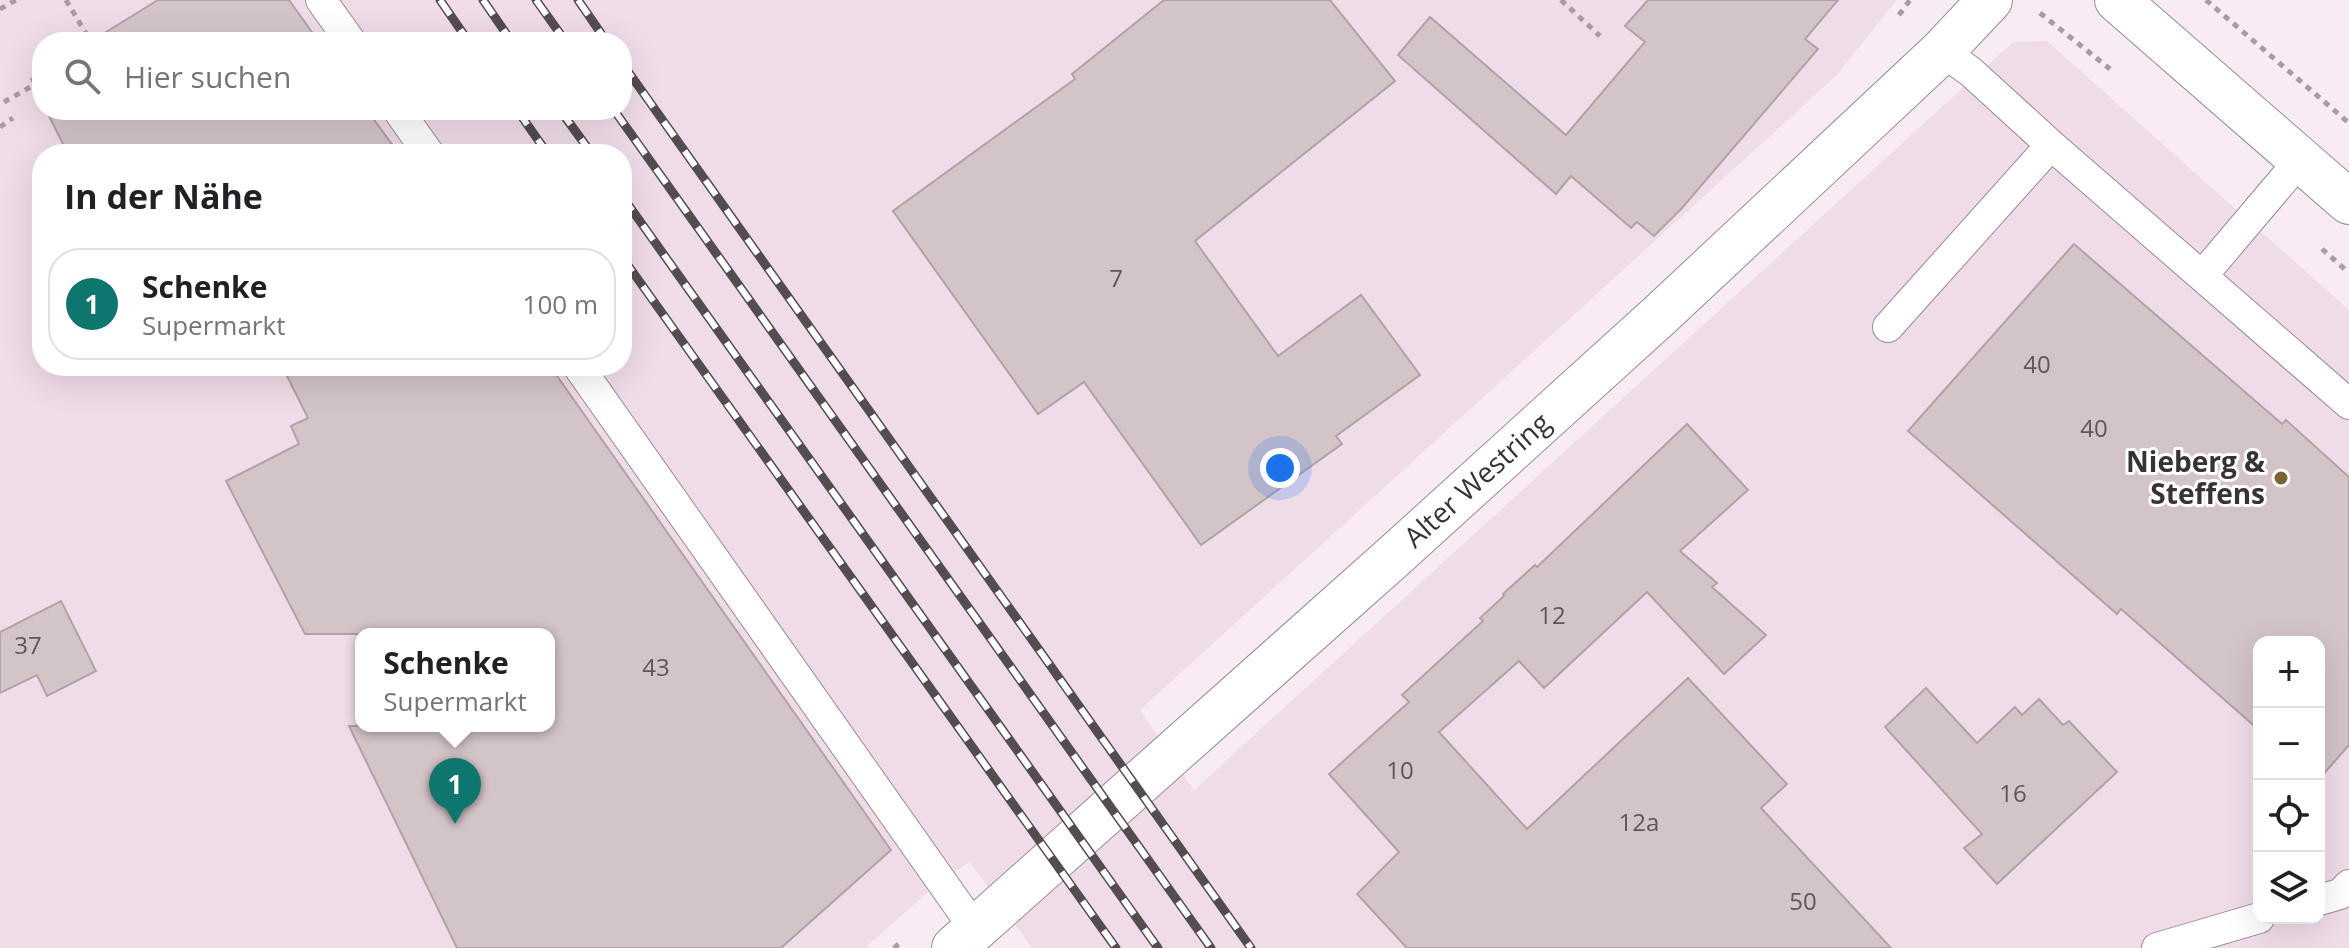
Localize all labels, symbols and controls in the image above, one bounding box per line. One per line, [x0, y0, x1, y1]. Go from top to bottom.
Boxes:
search box [32, 32, 632, 120]
icon: search [60, 54, 104, 98]
text: Hier suchen [124, 56, 291, 97]
text: In der Nähe [64, 173, 263, 219]
house number: 7 [1109, 261, 1123, 294]
text: Schenke [142, 266, 267, 307]
text: 1 [85, 286, 99, 322]
text: 100 m [523, 286, 598, 322]
text: Supermarkt [142, 307, 285, 343]
house number: 40 [2023, 347, 2051, 380]
street label: Alter Westring [1395, 403, 1558, 555]
house number: 40 [2080, 411, 2108, 444]
place label: Nieberg & Steffens [2126, 442, 2265, 512]
your location [1260, 448, 1300, 488]
marker: Nieberg & Steffens [2272, 469, 2290, 487]
house number: 12 [1538, 598, 1566, 631]
house number: 37 [14, 628, 42, 661]
popup [355, 628, 555, 732]
map controls [2253, 636, 2325, 924]
button: + [2253, 636, 2325, 708]
text: Schenke [383, 642, 509, 683]
house number: 43 [642, 650, 670, 683]
text: Supermarkt [383, 683, 527, 719]
button: − [2253, 708, 2325, 780]
house number: 10 [1386, 753, 1414, 786]
pin: 1 [429, 758, 481, 824]
house number: 16 [1999, 776, 2027, 809]
button: locate [2253, 780, 2325, 852]
house number: 12a [1619, 805, 1659, 838]
button: layers [2253, 852, 2325, 924]
house number: 50 [1789, 884, 1817, 917]

